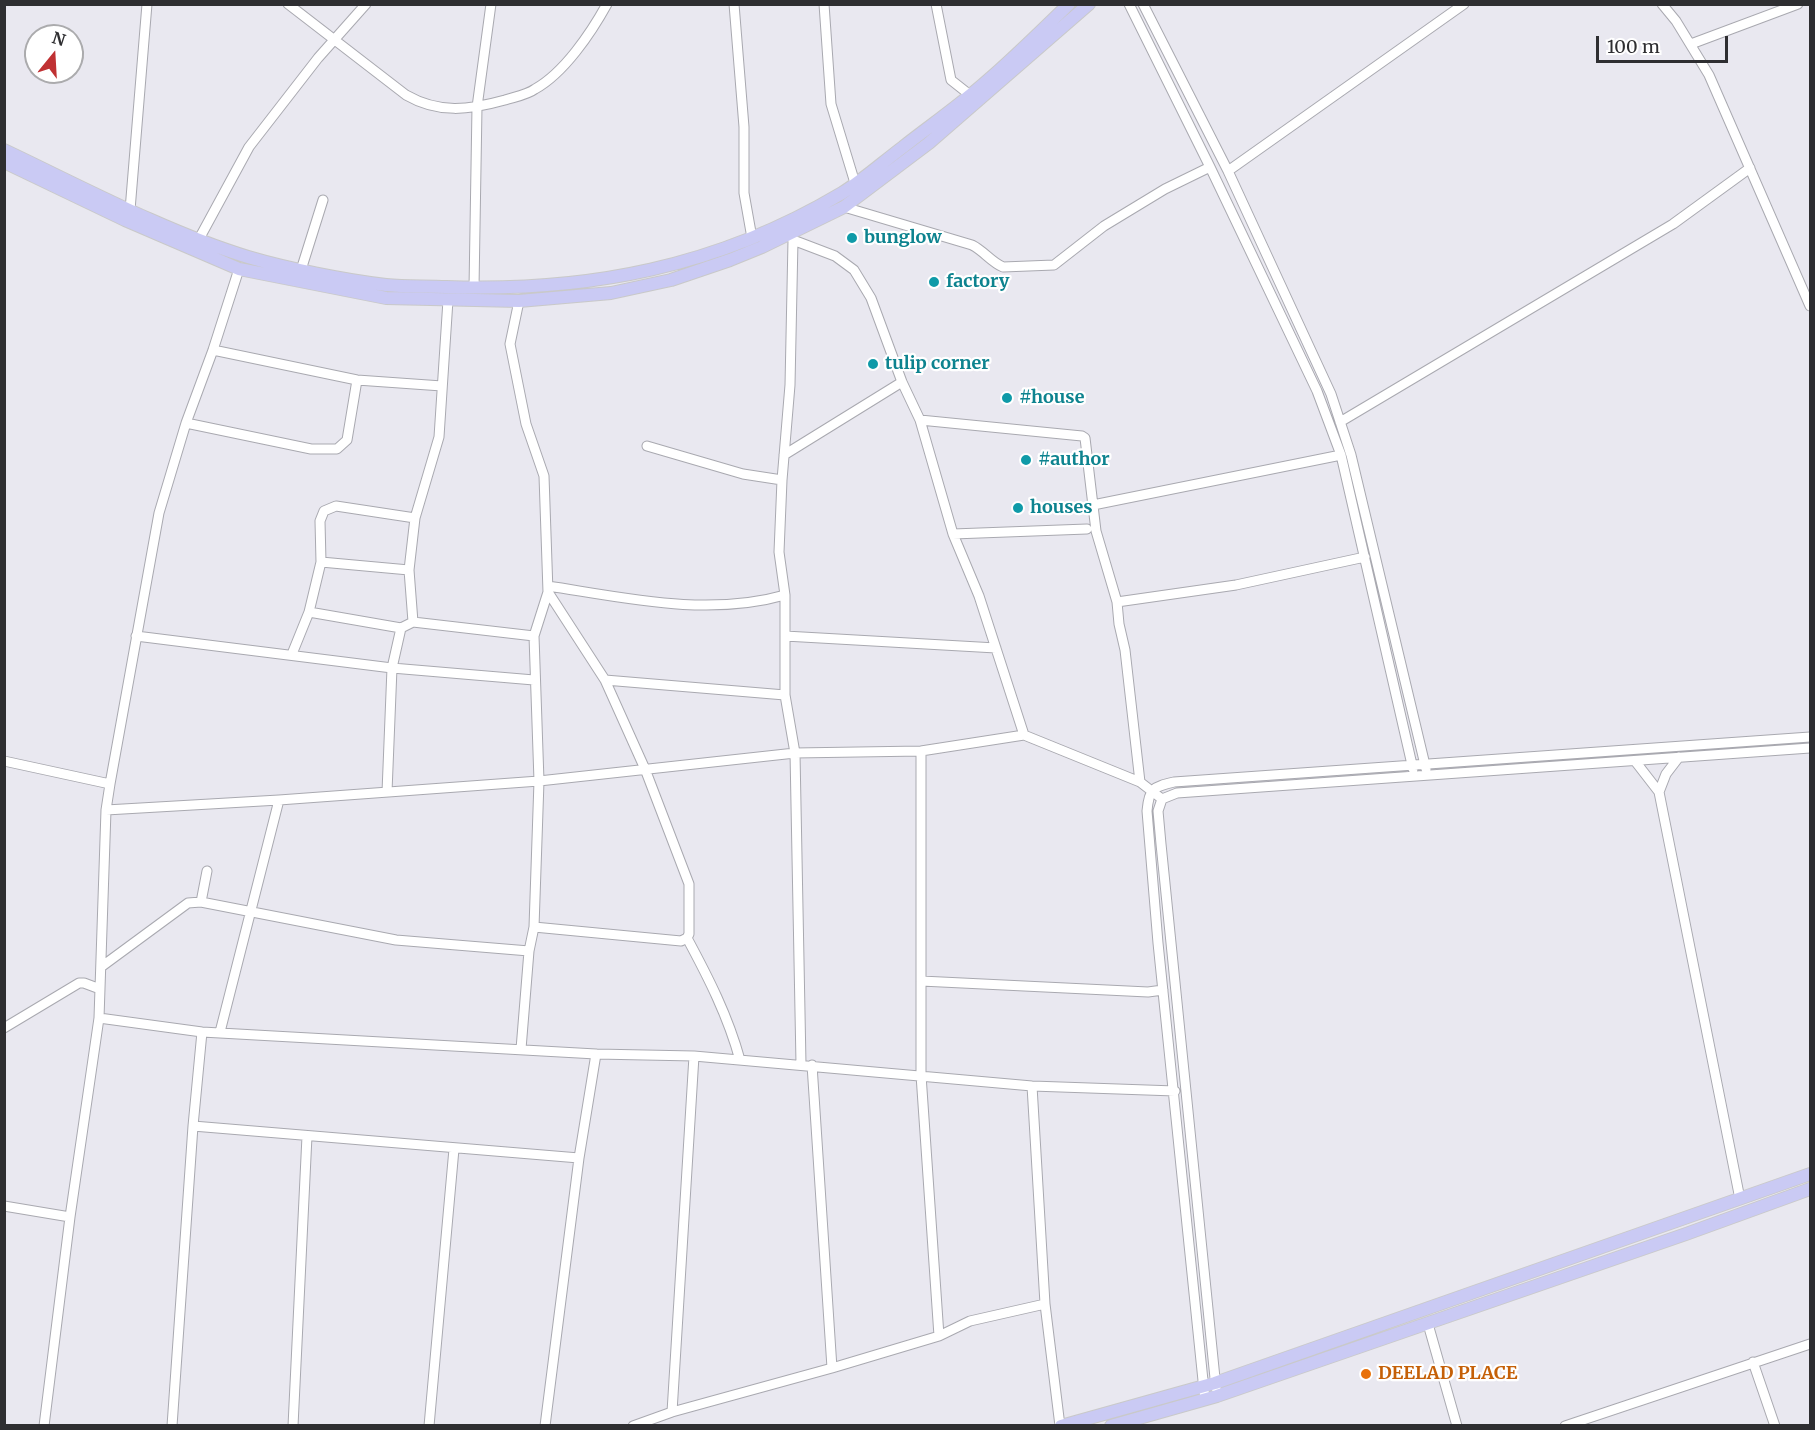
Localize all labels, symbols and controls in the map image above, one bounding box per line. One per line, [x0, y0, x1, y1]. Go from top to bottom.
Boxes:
north arrow [24, 24, 84, 84]
scale bar [1599, 24, 1731, 62]
text: N [50, 27, 68, 50]
text: 100 m [1607, 35, 1660, 58]
place label: bunglow [864, 227, 942, 249]
marker: bunglow [845, 231, 859, 245]
place label: factory [946, 271, 1009, 293]
marker: factory [927, 275, 941, 289]
place label: tulip corner [885, 353, 990, 375]
marker: tulip corner [866, 357, 880, 371]
place label: #house [1019, 387, 1084, 409]
marker: #house [1000, 391, 1014, 405]
place label: #author [1038, 449, 1110, 471]
marker: #author [1019, 453, 1033, 467]
place label: houses [1030, 497, 1093, 519]
marker: houses [1011, 501, 1025, 515]
place label: DEELAD PLACE [1378, 1363, 1517, 1385]
marker: DEELAD PLACE [1359, 1367, 1373, 1381]

